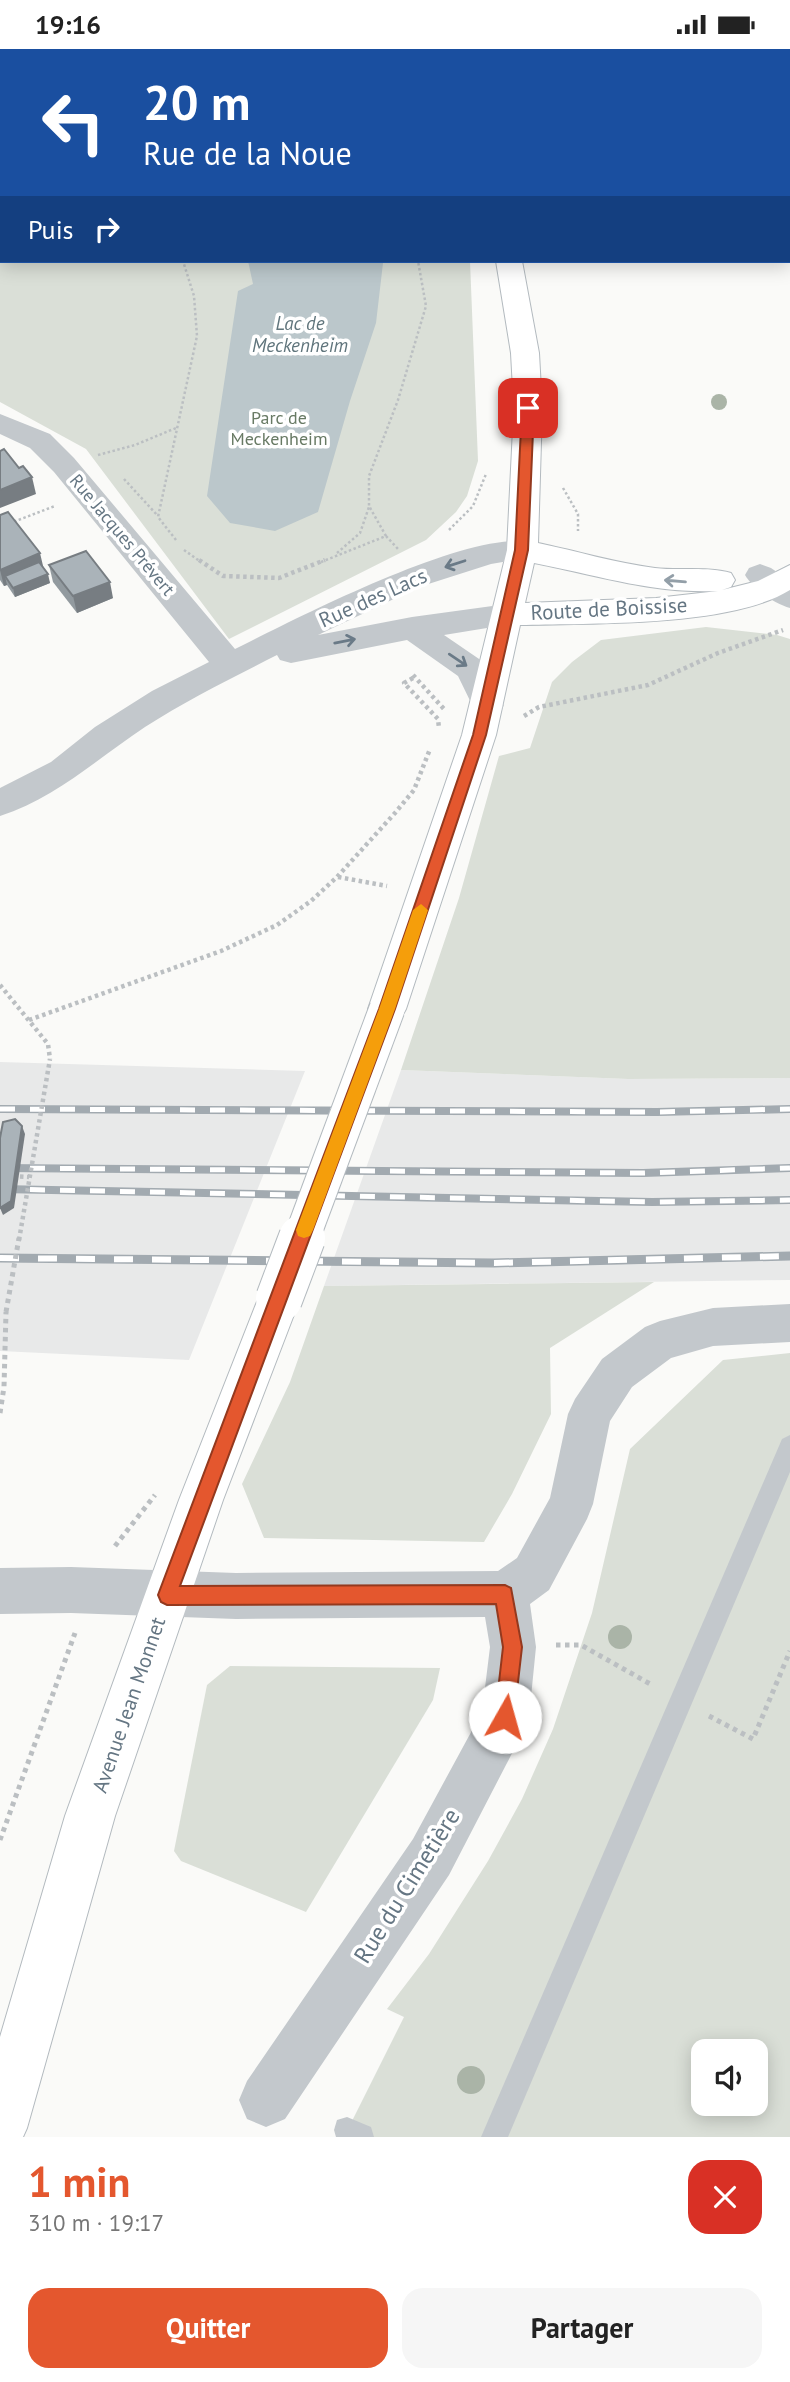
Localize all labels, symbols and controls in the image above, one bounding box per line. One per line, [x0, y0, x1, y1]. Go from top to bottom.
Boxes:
text: 19:16 [35, 8, 101, 41]
text: 20 m [143, 70, 250, 134]
icon: left [28, 77, 119, 168]
text: Rue de la Noue [143, 132, 352, 174]
icon: right [88, 210, 126, 248]
text: Puis [28, 213, 74, 246]
water label: Lac de Meckenheim [252, 311, 348, 357]
pin [498, 378, 558, 438]
icon: arrive [509, 389, 547, 427]
park label: Parc de Meckenheim [230, 406, 328, 450]
street label: Rue Jacques Prévert [65, 469, 180, 600]
one-way arrow [445, 559, 467, 571]
street label: Rue des Lacs [315, 562, 431, 633]
one-way arrow [664, 575, 687, 588]
street label: Route de Boissise [530, 591, 688, 626]
one-way arrow [333, 634, 356, 647]
one-way arrow [448, 653, 467, 667]
street label: Avenue Jean Monnet [86, 1613, 171, 1796]
position arrow [468, 1680, 542, 1754]
street label: Rue du Cimetière [347, 1803, 467, 1969]
map controls [691, 2039, 768, 2116]
button: sound [691, 2039, 768, 2116]
text: 1 min [28, 2154, 130, 2209]
button: close [688, 2160, 762, 2234]
text: 310 m · 19:17 [28, 2208, 164, 2237]
button: Quitter [28, 2288, 388, 2368]
button: Partager [402, 2288, 762, 2368]

